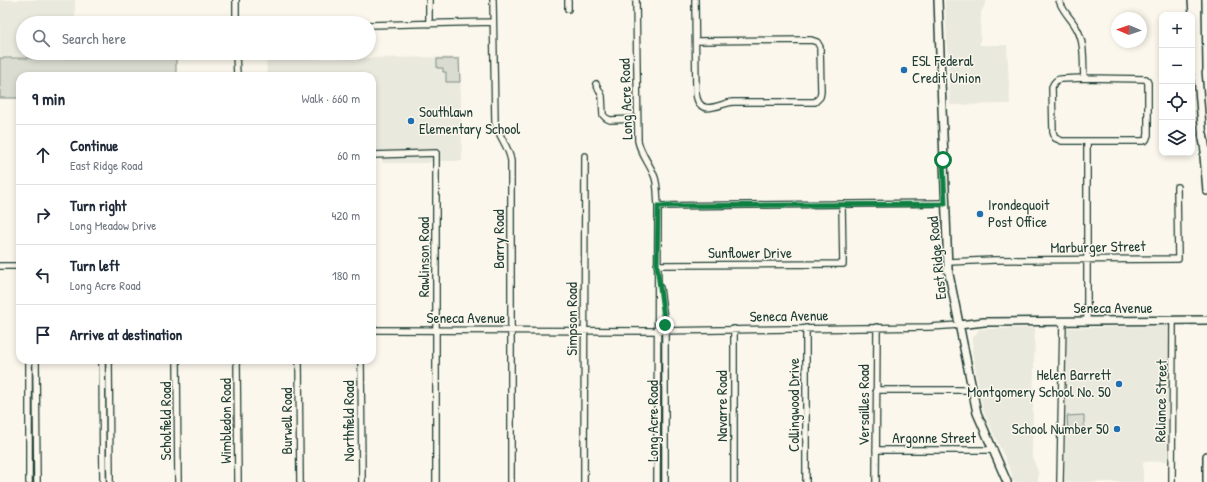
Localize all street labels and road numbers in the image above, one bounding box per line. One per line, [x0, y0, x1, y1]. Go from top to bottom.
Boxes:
street label: Long Acre Road [614, 58, 637, 140]
street label: Barry Road [488, 209, 509, 269]
street label: East Ridge Road [922, 215, 951, 301]
street label: Rawlinson Road [413, 217, 434, 297]
street label: Marburger Street [1050, 235, 1147, 258]
street label: Sunflower Drive [708, 242, 792, 263]
street label: Simpson Road [561, 282, 582, 356]
street label: Seneca Avenue [1074, 297, 1152, 318]
street label: Seneca Avenue [749, 304, 829, 327]
street label: Seneca Avenue [427, 307, 505, 328]
street label: Collingwood Drive [783, 358, 804, 452]
street label: Reliance Street [1149, 359, 1172, 443]
street label: Versailles Road [853, 364, 874, 446]
street label: Navarre Road [711, 370, 732, 442]
street label: Wimbledon Road [215, 378, 236, 464]
street label: Northfield Road [338, 380, 359, 462]
street label: Long Acre Road [642, 380, 663, 462]
street label: Scholfield Road [155, 381, 176, 460]
street label: Burwell Road [276, 387, 297, 454]
street label: Argonne Street [892, 427, 977, 448]

